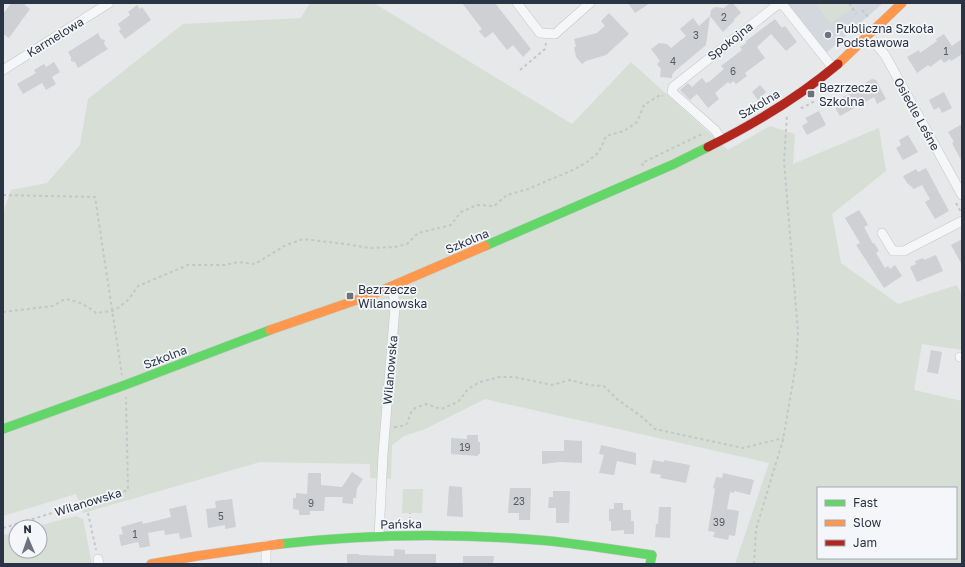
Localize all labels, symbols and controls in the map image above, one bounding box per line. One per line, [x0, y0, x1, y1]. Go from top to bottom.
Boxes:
house number: 2 [721, 11, 727, 23]
street label: Karmelowa [24, 14, 86, 60]
street label: Spokojna [704, 19, 756, 63]
place label: Publiczna Szkoła Podstawowa [836, 21, 934, 50]
house number: 3 [693, 29, 699, 41]
marker: Publiczna Szkoła Podstawowa [823, 30, 833, 40]
house number: 1 [944, 45, 949, 57]
house number: 4 [670, 55, 676, 67]
house number: 6 [730, 65, 736, 77]
street label: Osiedle Leśne [891, 75, 943, 153]
place label: Bezrzecze Szkolna [819, 80, 878, 109]
street label: Szkolna [736, 86, 782, 122]
marker: Bezrzecze Szkolna [806, 89, 816, 99]
street label: Szkolna [443, 225, 491, 257]
place label: Bezrzecze Wilanowska [358, 282, 427, 311]
marker: Bezrzecze Wilanowska [345, 291, 355, 301]
street label: Wilanowska [380, 335, 400, 405]
street label: Szkolna [141, 342, 189, 372]
house number: 19 [460, 441, 470, 453]
street label: Wilanowska [53, 485, 123, 519]
legend [817, 487, 957, 559]
house number: 23 [513, 495, 525, 507]
text: Fast [853, 495, 878, 510]
house number: 9 [308, 497, 314, 509]
house number: 5 [218, 510, 224, 522]
text: Slow [853, 515, 881, 530]
street label: Pańska [380, 516, 422, 532]
house number: 39 [713, 516, 725, 528]
north arrow [8, 519, 48, 559]
text: N [23, 522, 32, 535]
house number: 1 [133, 528, 138, 540]
text: Jam [853, 535, 877, 550]

